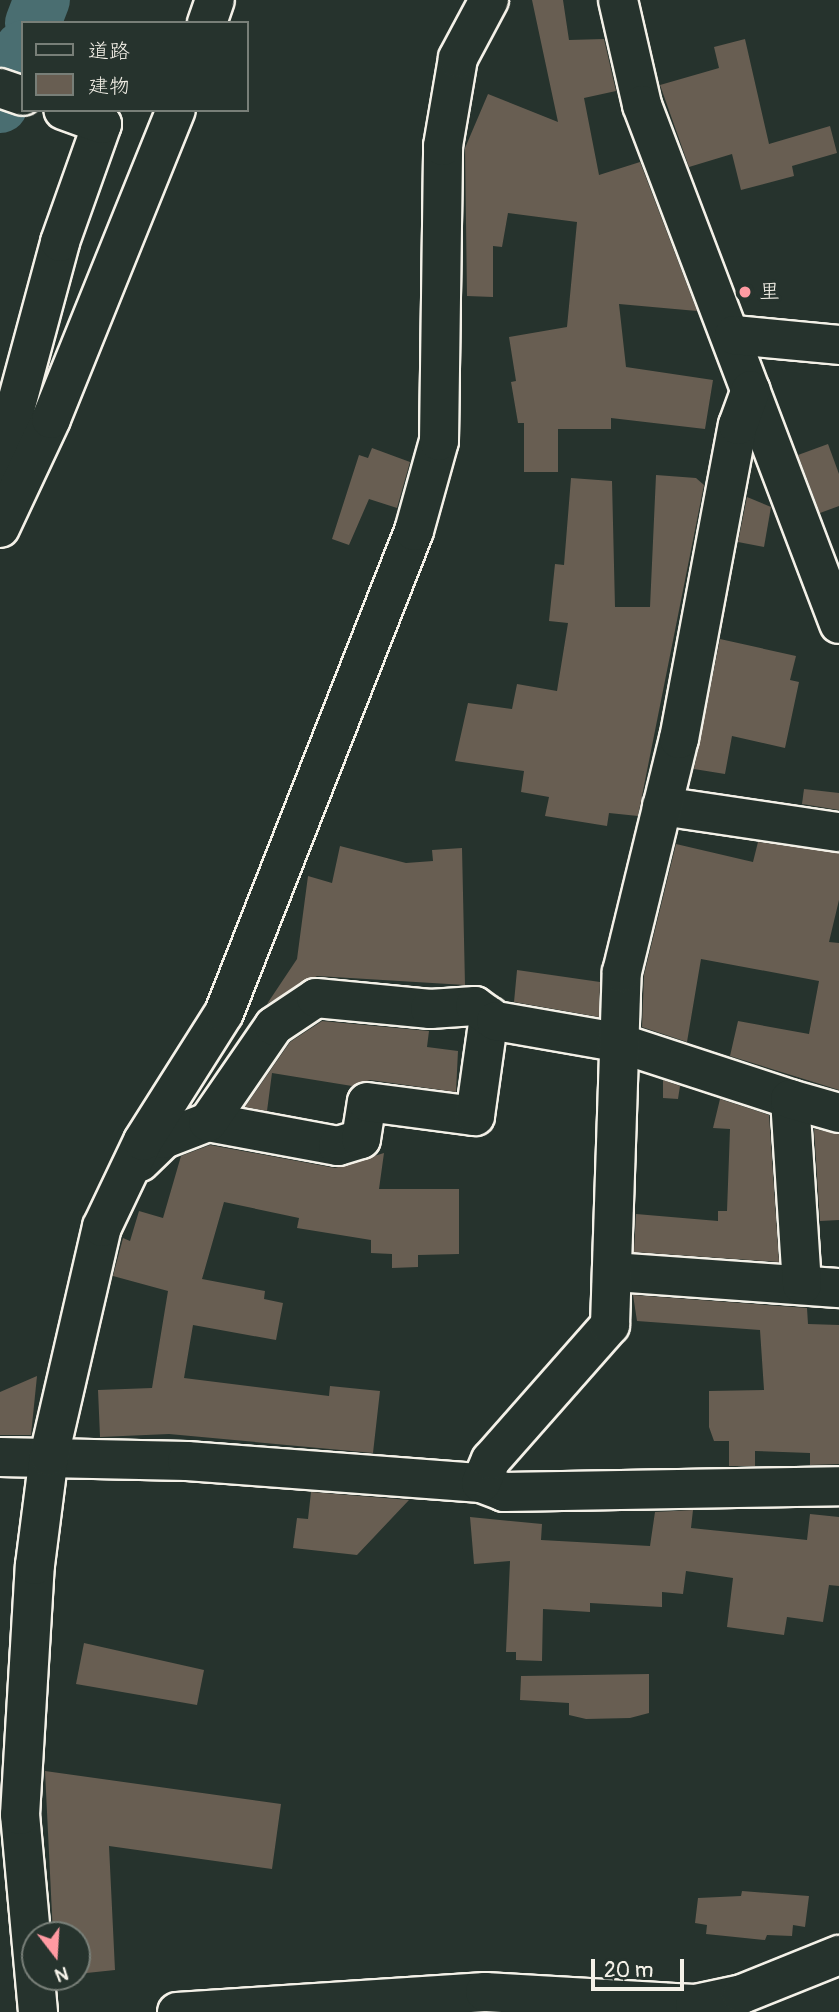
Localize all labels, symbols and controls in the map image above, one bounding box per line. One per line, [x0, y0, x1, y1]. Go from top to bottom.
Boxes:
legend [21, 21, 248, 112]
text: 道路 [88, 38, 130, 65]
text: 建物 [88, 73, 130, 100]
place label: 里 [759, 279, 780, 305]
marker: 里 [737, 284, 753, 300]
north arrow [21, 1921, 91, 1991]
scale bar [594, 1946, 687, 1990]
text: 20 m [604, 1957, 653, 1984]
text: N [52, 1961, 71, 1988]

